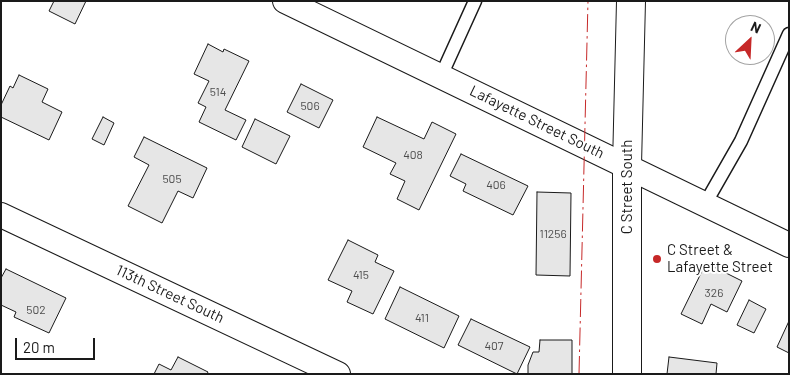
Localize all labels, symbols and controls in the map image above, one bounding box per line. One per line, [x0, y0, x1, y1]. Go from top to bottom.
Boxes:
north arrow [725, 15, 775, 65]
text: N [748, 17, 764, 37]
street label: Lafayette Street South [467, 82, 607, 162]
house number: 514 [210, 85, 226, 99]
house number: 506 [300, 99, 320, 113]
street label: C Street South [618, 140, 636, 234]
house number: 408 [403, 148, 423, 162]
house number: 505 [162, 172, 182, 186]
house number: 406 [486, 178, 506, 192]
house number: 11256 [539, 227, 567, 241]
place label: C Street & Lafayette Street [667, 241, 773, 276]
marker: C Street & Lafayette Street [651, 253, 663, 265]
street label: 113th Street South [113, 261, 227, 327]
house number: 415 [353, 268, 369, 282]
house number: 326 [705, 286, 723, 300]
house number: 502 [26, 303, 46, 317]
house number: 411 [415, 311, 429, 325]
scale bar [18, 328, 98, 360]
text: 20 m [23, 338, 55, 356]
house number: 407 [484, 339, 504, 353]

